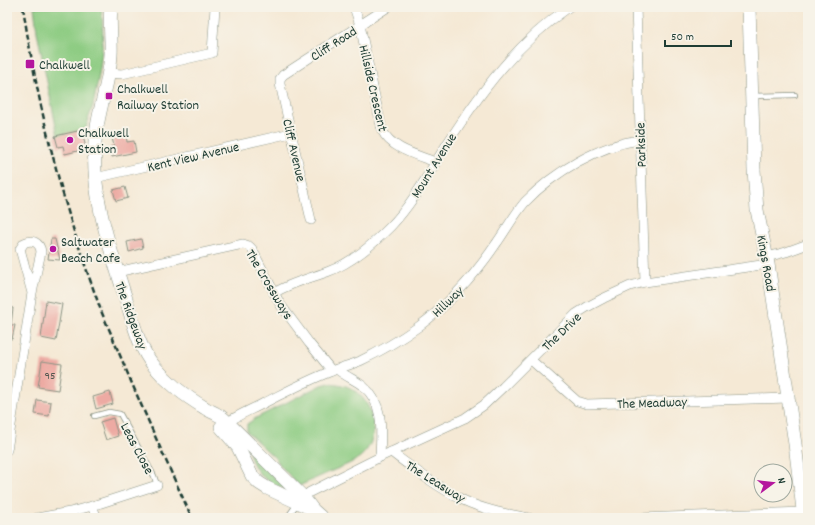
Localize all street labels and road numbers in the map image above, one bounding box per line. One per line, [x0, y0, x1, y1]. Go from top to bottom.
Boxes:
street label: Cliff Road [307, 22, 361, 67]
street label: Hillside Crescent [352, 43, 392, 134]
street label: Cliff Avenue [276, 117, 310, 184]
street label: Parkside [631, 122, 653, 168]
street label: Mount Avenue [407, 130, 463, 203]
street label: Kent View Avenue [146, 138, 241, 178]
street label: Kings Road [750, 234, 780, 293]
street label: The Crossways [239, 246, 297, 324]
street label: The Ridgeway [109, 279, 152, 353]
street label: Hillway [428, 282, 469, 323]
street label: The Drive [538, 308, 587, 356]
street label: The Meadway [617, 393, 688, 415]
street label: Leas Close [114, 419, 158, 478]
street label: The Leasway [401, 456, 469, 509]

